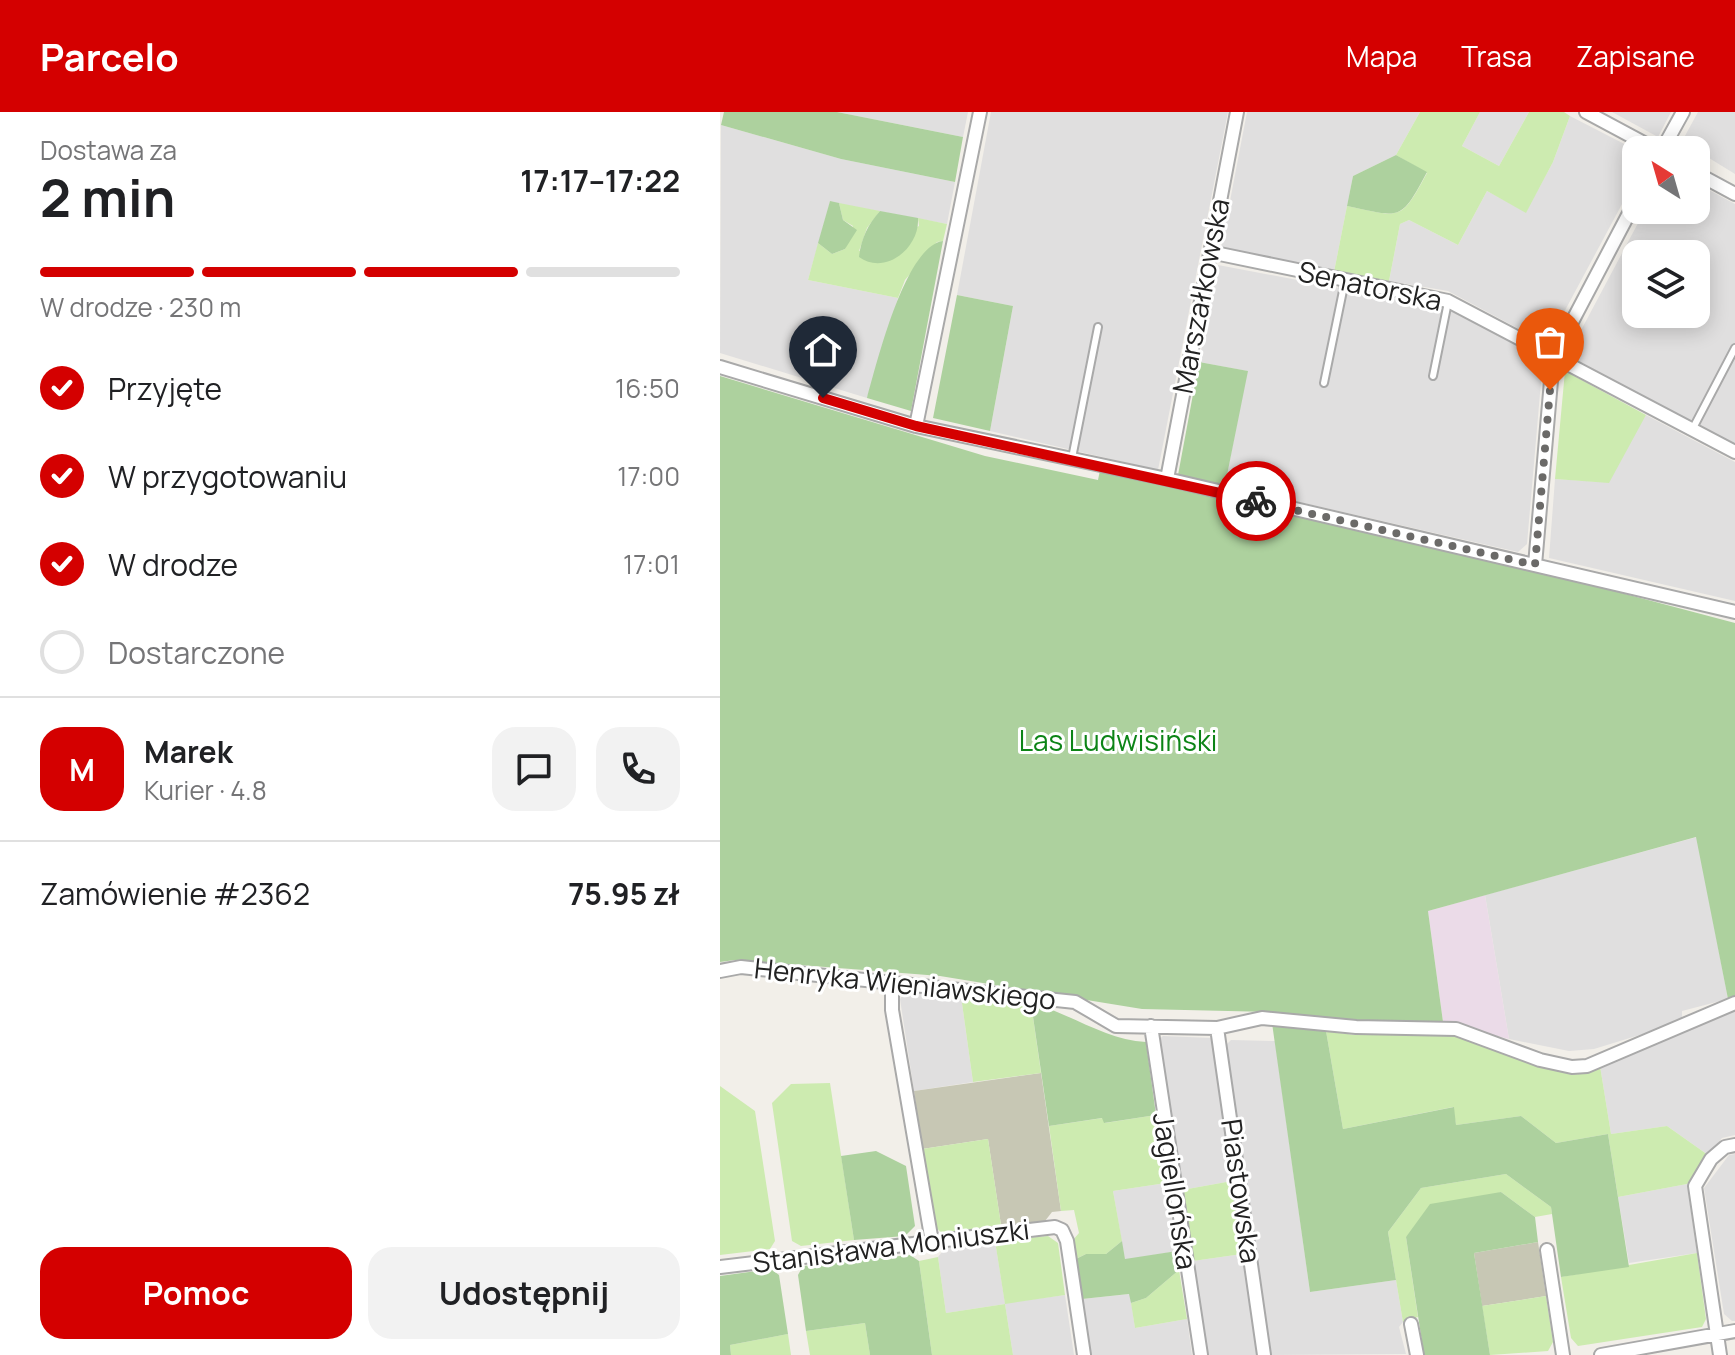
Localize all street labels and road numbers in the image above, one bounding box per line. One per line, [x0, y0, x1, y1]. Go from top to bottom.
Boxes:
street label: Marszałkowska [1162, 195, 1238, 397]
street label: Senatorska [1295, 251, 1446, 319]
street label: Henryka Wieniawskiego [752, 948, 1058, 1018]
street label: Jagiellońska [1145, 1110, 1207, 1272]
street label: Piastowska [1213, 1116, 1271, 1266]
street label: Stanisława Moniuszki [750, 1209, 1031, 1281]

